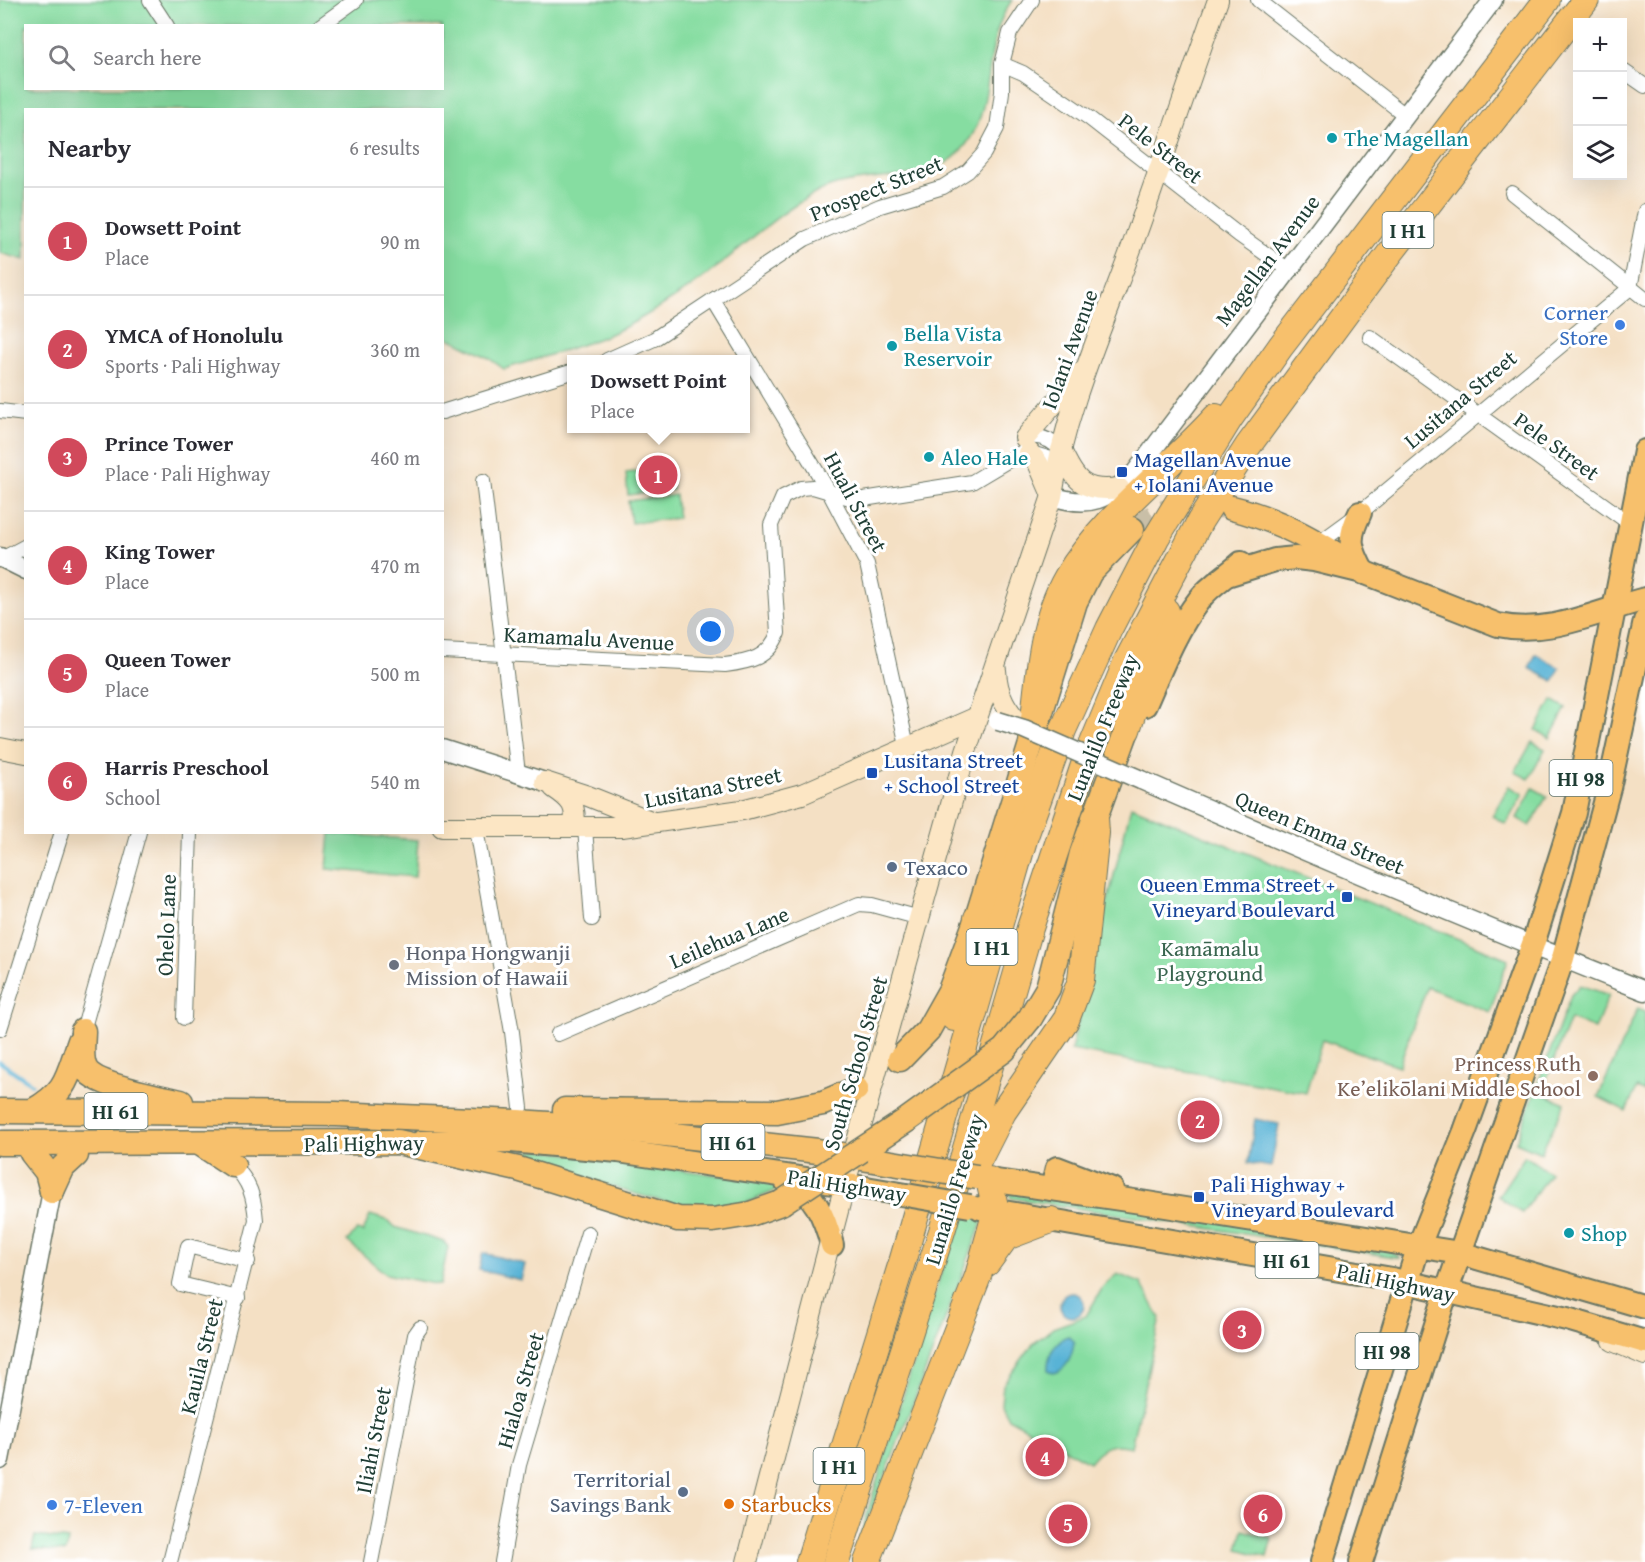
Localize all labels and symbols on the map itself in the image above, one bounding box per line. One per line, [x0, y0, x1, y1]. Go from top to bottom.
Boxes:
street label: Pele Street [1112, 105, 1210, 191]
place label: The Magellan [1344, 122, 1469, 154]
marker: The Magellan [1325, 131, 1339, 145]
street label: Prospect Street [805, 147, 947, 229]
street label: Magellan Avenue [1207, 188, 1327, 332]
road number: I H1 [1382, 212, 1434, 248]
street label: Iolani Avenue [1032, 285, 1106, 413]
place label: Corner Store [1544, 296, 1608, 353]
place label: Bella Vista Reservoir [904, 317, 1002, 374]
marker: Corner Store [1613, 318, 1627, 332]
marker: Bella Vista Reservoir [885, 339, 899, 353]
street label: Lusitana Street [1396, 342, 1524, 456]
street label: Pele Street [1507, 404, 1607, 488]
place label: Aleo Hale [941, 441, 1028, 473]
place label: Magellan Avenue + Iolani Avenue [1134, 443, 1291, 500]
street label: Huali Street [816, 446, 896, 558]
marker: Aleo Hale [922, 450, 936, 464]
pin: 1 [638, 452, 678, 498]
marker: Magellan Avenue + Iolani Avenue [1115, 465, 1129, 479]
your location [696, 617, 725, 646]
street label: Kamamalu Avenue [503, 618, 675, 658]
street label: Lunalilo Freeway [1058, 648, 1146, 806]
place label: Lusitana Street + School Street [884, 744, 1023, 801]
street label: Lusitana Street [642, 758, 784, 816]
road number: HI 98 [1550, 760, 1612, 796]
marker: Lusitana Street + School Street [865, 766, 879, 780]
street label: Queen Emma Street [1230, 782, 1410, 882]
place label: Texaco [904, 851, 968, 883]
marker: Texaco [885, 860, 899, 874]
place label: Queen Emma Street + Vineyard Boulevard [1140, 868, 1335, 925]
street label: Ohelo Lane [148, 873, 184, 977]
marker: Queen Emma Street + Vineyard Boulevard [1340, 890, 1354, 904]
street label: Leilehua Lane [664, 897, 794, 977]
road number: I H1 [966, 929, 1018, 965]
park label: Kamāmalu Playground [1157, 932, 1263, 989]
place label: Honpa Hongwanji Mission of Hawaii [406, 936, 571, 993]
marker: Honpa Hongwanji Mission of Hawaii [387, 958, 401, 972]
street label: South School Street [815, 972, 895, 1154]
place label: Princess Ruth Ke’elikōlani Middle School [1337, 1047, 1582, 1104]
marker: Princess Ruth Ke’elikōlani Middle School [1586, 1069, 1600, 1083]
road number: HI 61 [84, 1093, 148, 1129]
pin: 2 [1180, 1098, 1220, 1142]
street label: Lunalilo Freeway [916, 1109, 992, 1269]
road number: HI 61 [702, 1124, 764, 1160]
street label: Pali Highway [304, 1126, 424, 1160]
street label: Pali Highway [785, 1160, 909, 1210]
place label: Pali Highway + Vineyard Boulevard [1211, 1168, 1395, 1225]
marker: Pali Highway + Vineyard Boulevard [1192, 1190, 1206, 1204]
place label: Shop [1581, 1217, 1627, 1249]
marker: Shop [1562, 1226, 1576, 1240]
road number: HI 61 [1256, 1242, 1318, 1278]
street label: Pali Highway [1334, 1254, 1458, 1310]
street label: Kauila Street [171, 1294, 231, 1417]
pin: 3 [1222, 1308, 1262, 1352]
street label: Hialoa Street [488, 1328, 552, 1452]
road number: HI 98 [1356, 1333, 1418, 1369]
street label: Iliahi Street [347, 1383, 399, 1496]
pin: 4 [1026, 1434, 1064, 1480]
road number: I H1 [814, 1448, 864, 1484]
place label: Territorial Savings Bank [550, 1463, 672, 1520]
marker: Territorial Savings Bank [676, 1485, 690, 1499]
place label: Starbucks [741, 1488, 832, 1520]
place label: 7-Eleven [64, 1489, 144, 1521]
pin: 6 [1244, 1492, 1282, 1537]
marker: Starbucks [722, 1497, 736, 1511]
marker: 7-Eleven [45, 1498, 59, 1512]
pin: 5 [1048, 1502, 1088, 1546]

